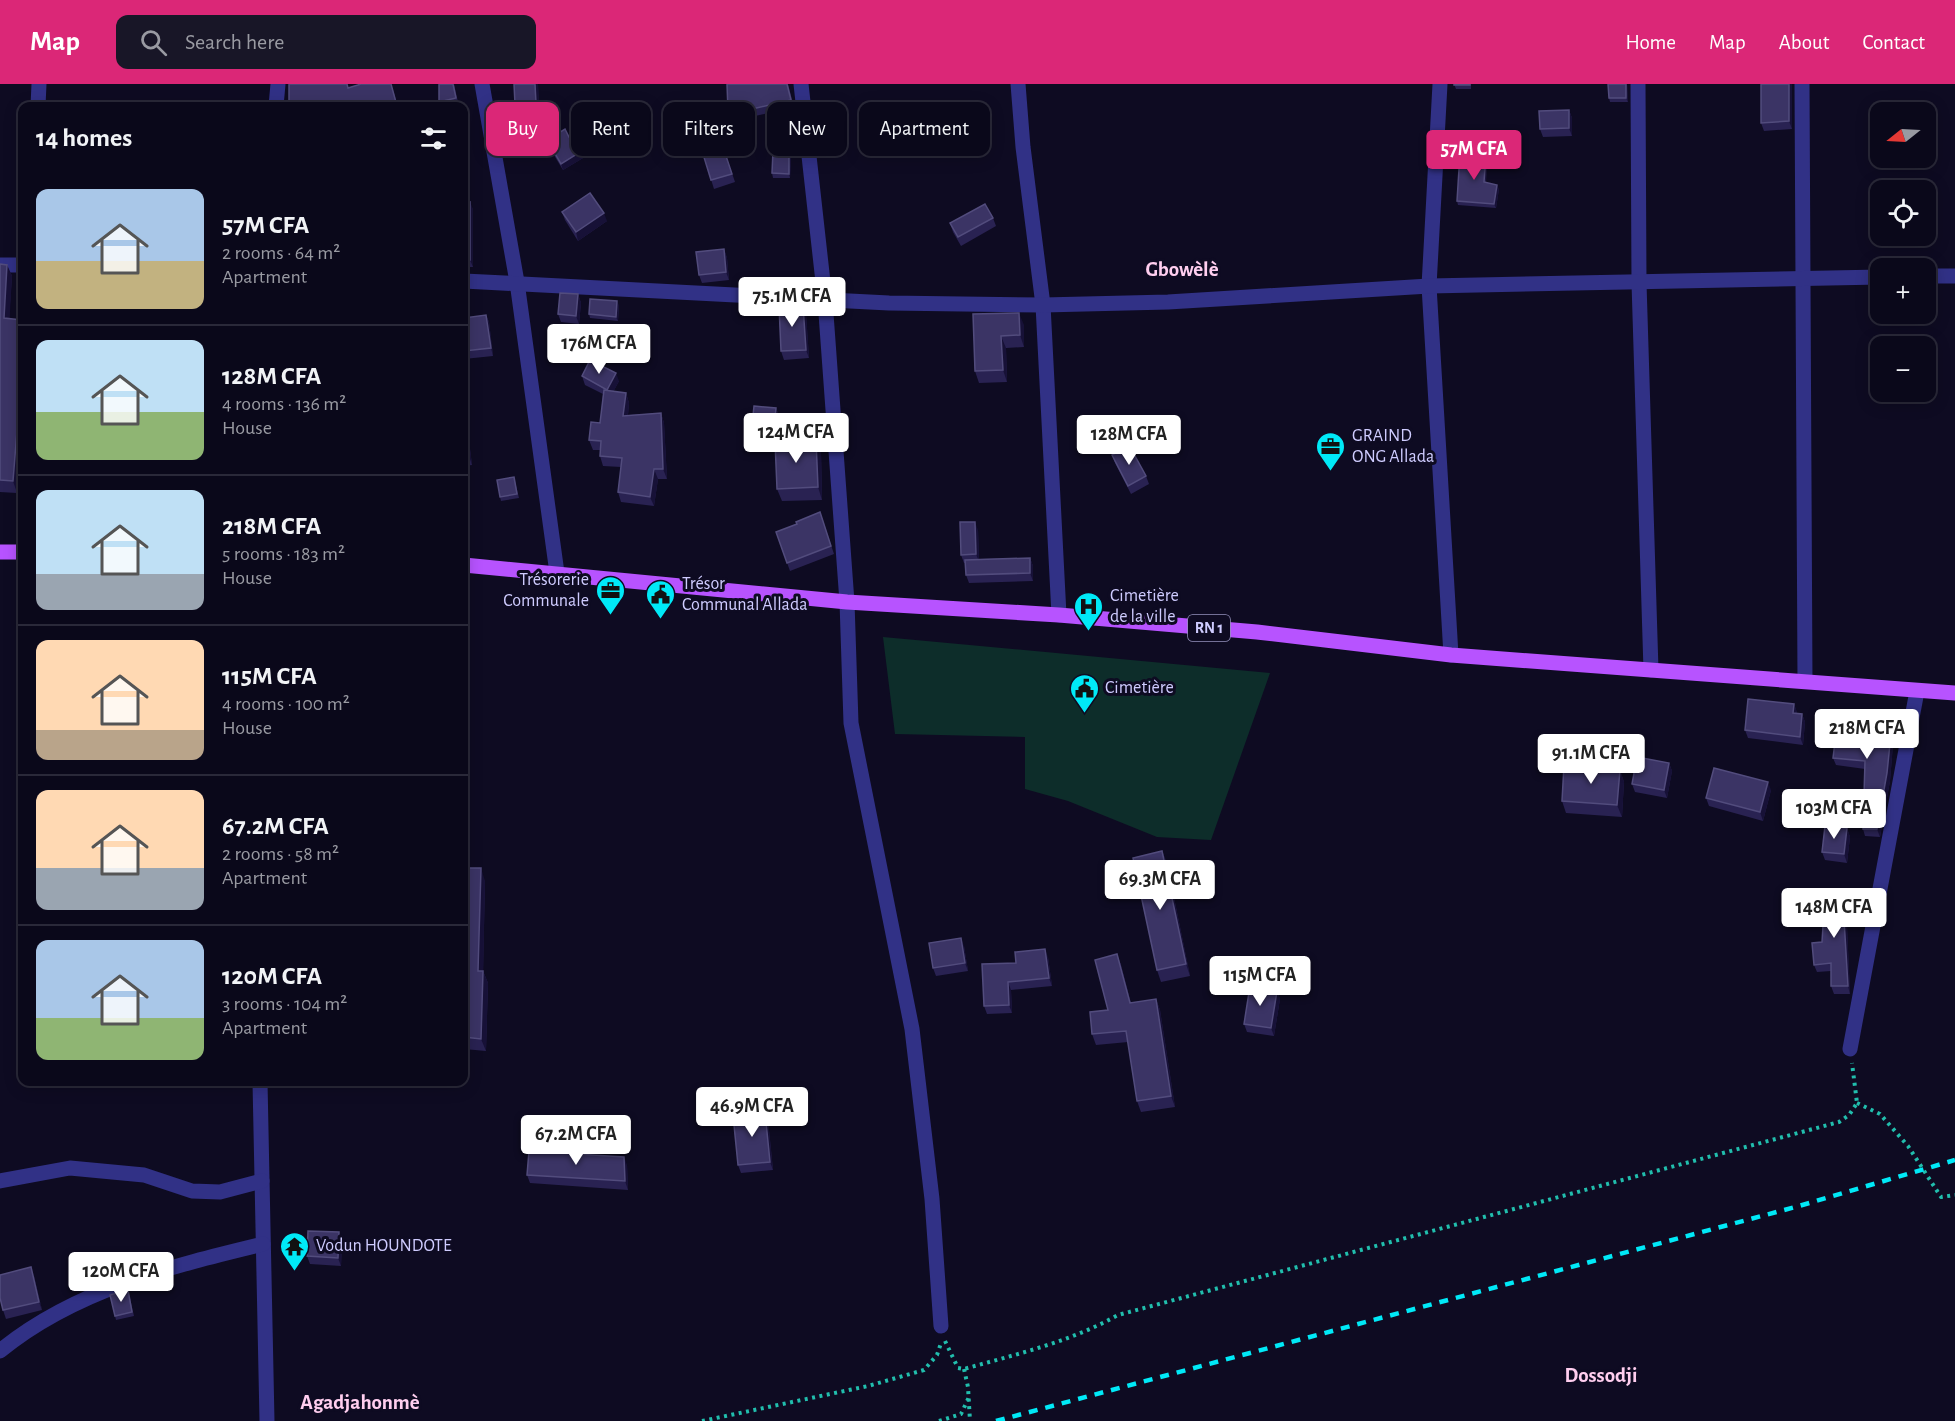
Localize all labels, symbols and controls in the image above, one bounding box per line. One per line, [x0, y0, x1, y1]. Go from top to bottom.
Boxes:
search box [116, 15, 536, 69]
icon: search [137, 26, 170, 59]
text: Map [30, 28, 80, 56]
text: Search here [185, 31, 284, 53]
text: Home [1625, 32, 1676, 53]
text: Map [1709, 32, 1746, 53]
text: About [1779, 32, 1829, 53]
text: Contact [1862, 32, 1925, 53]
chip: Buy [486, 102, 559, 156]
chip: Rent [571, 102, 651, 156]
chip: Filters [663, 102, 755, 156]
chip: New [767, 102, 847, 156]
chip: Apartment [859, 102, 990, 156]
north arrow [1870, 102, 1936, 168]
map controls [1870, 102, 1936, 402]
icon: filters [417, 122, 450, 155]
text: 14 homes [36, 125, 132, 151]
pin: 57M CFA [1419, 130, 1529, 181]
text: 57M CFA [1440, 139, 1508, 159]
button: locate [1870, 180, 1936, 246]
text: 57M CFA [222, 212, 309, 238]
icon: home [84, 213, 156, 285]
text: 2 rooms · 64 m² [222, 243, 340, 263]
button: + [1870, 258, 1936, 324]
district label: Gbowèlè [1145, 259, 1219, 280]
text: Apartment [222, 267, 307, 287]
pin: 75.1M CFA [723, 277, 861, 328]
text: 75.1M CFA [753, 286, 831, 306]
pin: 176M CFA [537, 324, 661, 375]
text: 176M CFA [561, 333, 637, 353]
button: − [1870, 336, 1936, 402]
text: 128M CFA [222, 363, 321, 389]
icon: home [84, 364, 156, 436]
text: 4 rooms · 136 m² [222, 394, 346, 414]
pin: 124M CFA [734, 413, 858, 464]
pin: 128M CFA [1067, 415, 1191, 466]
text: House [222, 418, 272, 438]
text: 124M CFA [758, 422, 834, 442]
text: 128M CFA [1091, 424, 1167, 444]
place label: GRAIND ONG Allada [1352, 427, 1434, 466]
office icon: GRAIND ONG Allada [1315, 430, 1347, 472]
text: 218M CFA [222, 513, 321, 539]
icon: home [84, 514, 156, 586]
text: 5 rooms · 183 m² [222, 544, 345, 564]
text: House [222, 568, 272, 588]
place label: Trésorerie Communale [503, 571, 589, 610]
office icon: Trésorerie Communale [594, 574, 626, 616]
place label: Trésor Communal Allada [682, 575, 808, 614]
public building icon: Trésor Communal Allada [645, 578, 677, 620]
place label: Cimetière de la ville [1110, 587, 1179, 626]
hospital icon: Cimetière de la ville [1073, 590, 1105, 632]
road number: RN 1 [1188, 615, 1230, 641]
text: 115M CFA [222, 663, 317, 689]
icon: home [84, 664, 156, 736]
public building icon: Cimetière [1068, 672, 1100, 714]
place label: Cimetière [1105, 679, 1174, 697]
text: 4 rooms · 100 m² [222, 694, 350, 714]
pin: 218M CFA [1805, 709, 1929, 760]
text: House [222, 718, 272, 738]
text: 218M CFA [1829, 718, 1905, 738]
pin: 91.1M CFA [1522, 734, 1660, 785]
text: 91.1M CFA [1552, 743, 1630, 763]
pin: 103M CFA [1772, 789, 1896, 840]
text: 103M CFA [1796, 798, 1872, 818]
text: 67.2M CFA [222, 813, 329, 839]
icon: home [84, 814, 156, 886]
text: 2 rooms · 58 m² [222, 844, 339, 864]
pin: 69.3M CFA [1091, 860, 1229, 911]
text: Apartment [222, 868, 307, 888]
text: 69.3M CFA [1119, 869, 1201, 889]
pin: 148M CFA [1772, 888, 1896, 939]
text: 148M CFA [1795, 897, 1873, 917]
pin: 115M CFA [1198, 956, 1322, 1007]
text: 120M CFA [222, 963, 322, 989]
icon: home [84, 964, 156, 1036]
text: 115M CFA [1224, 965, 1296, 985]
text: 3 rooms · 104 m² [222, 994, 347, 1014]
text: Apartment [222, 1018, 307, 1038]
pin: 46.9M CFA [683, 1087, 821, 1138]
text: 46.9M CFA [710, 1096, 794, 1116]
pin: 67.2M CFA [507, 1115, 645, 1166]
text: 67.2M CFA [535, 1124, 617, 1144]
temple icon: Vodun HOUNDOTE [279, 1230, 311, 1272]
place label: Vodun HOUNDOTE [316, 1237, 452, 1255]
pin: 120M CFA [59, 1252, 183, 1303]
text: 120M CFA [83, 1261, 159, 1281]
district label: Dossodji [1564, 1365, 1638, 1386]
district label: Agadjahonmè [300, 1392, 420, 1413]

